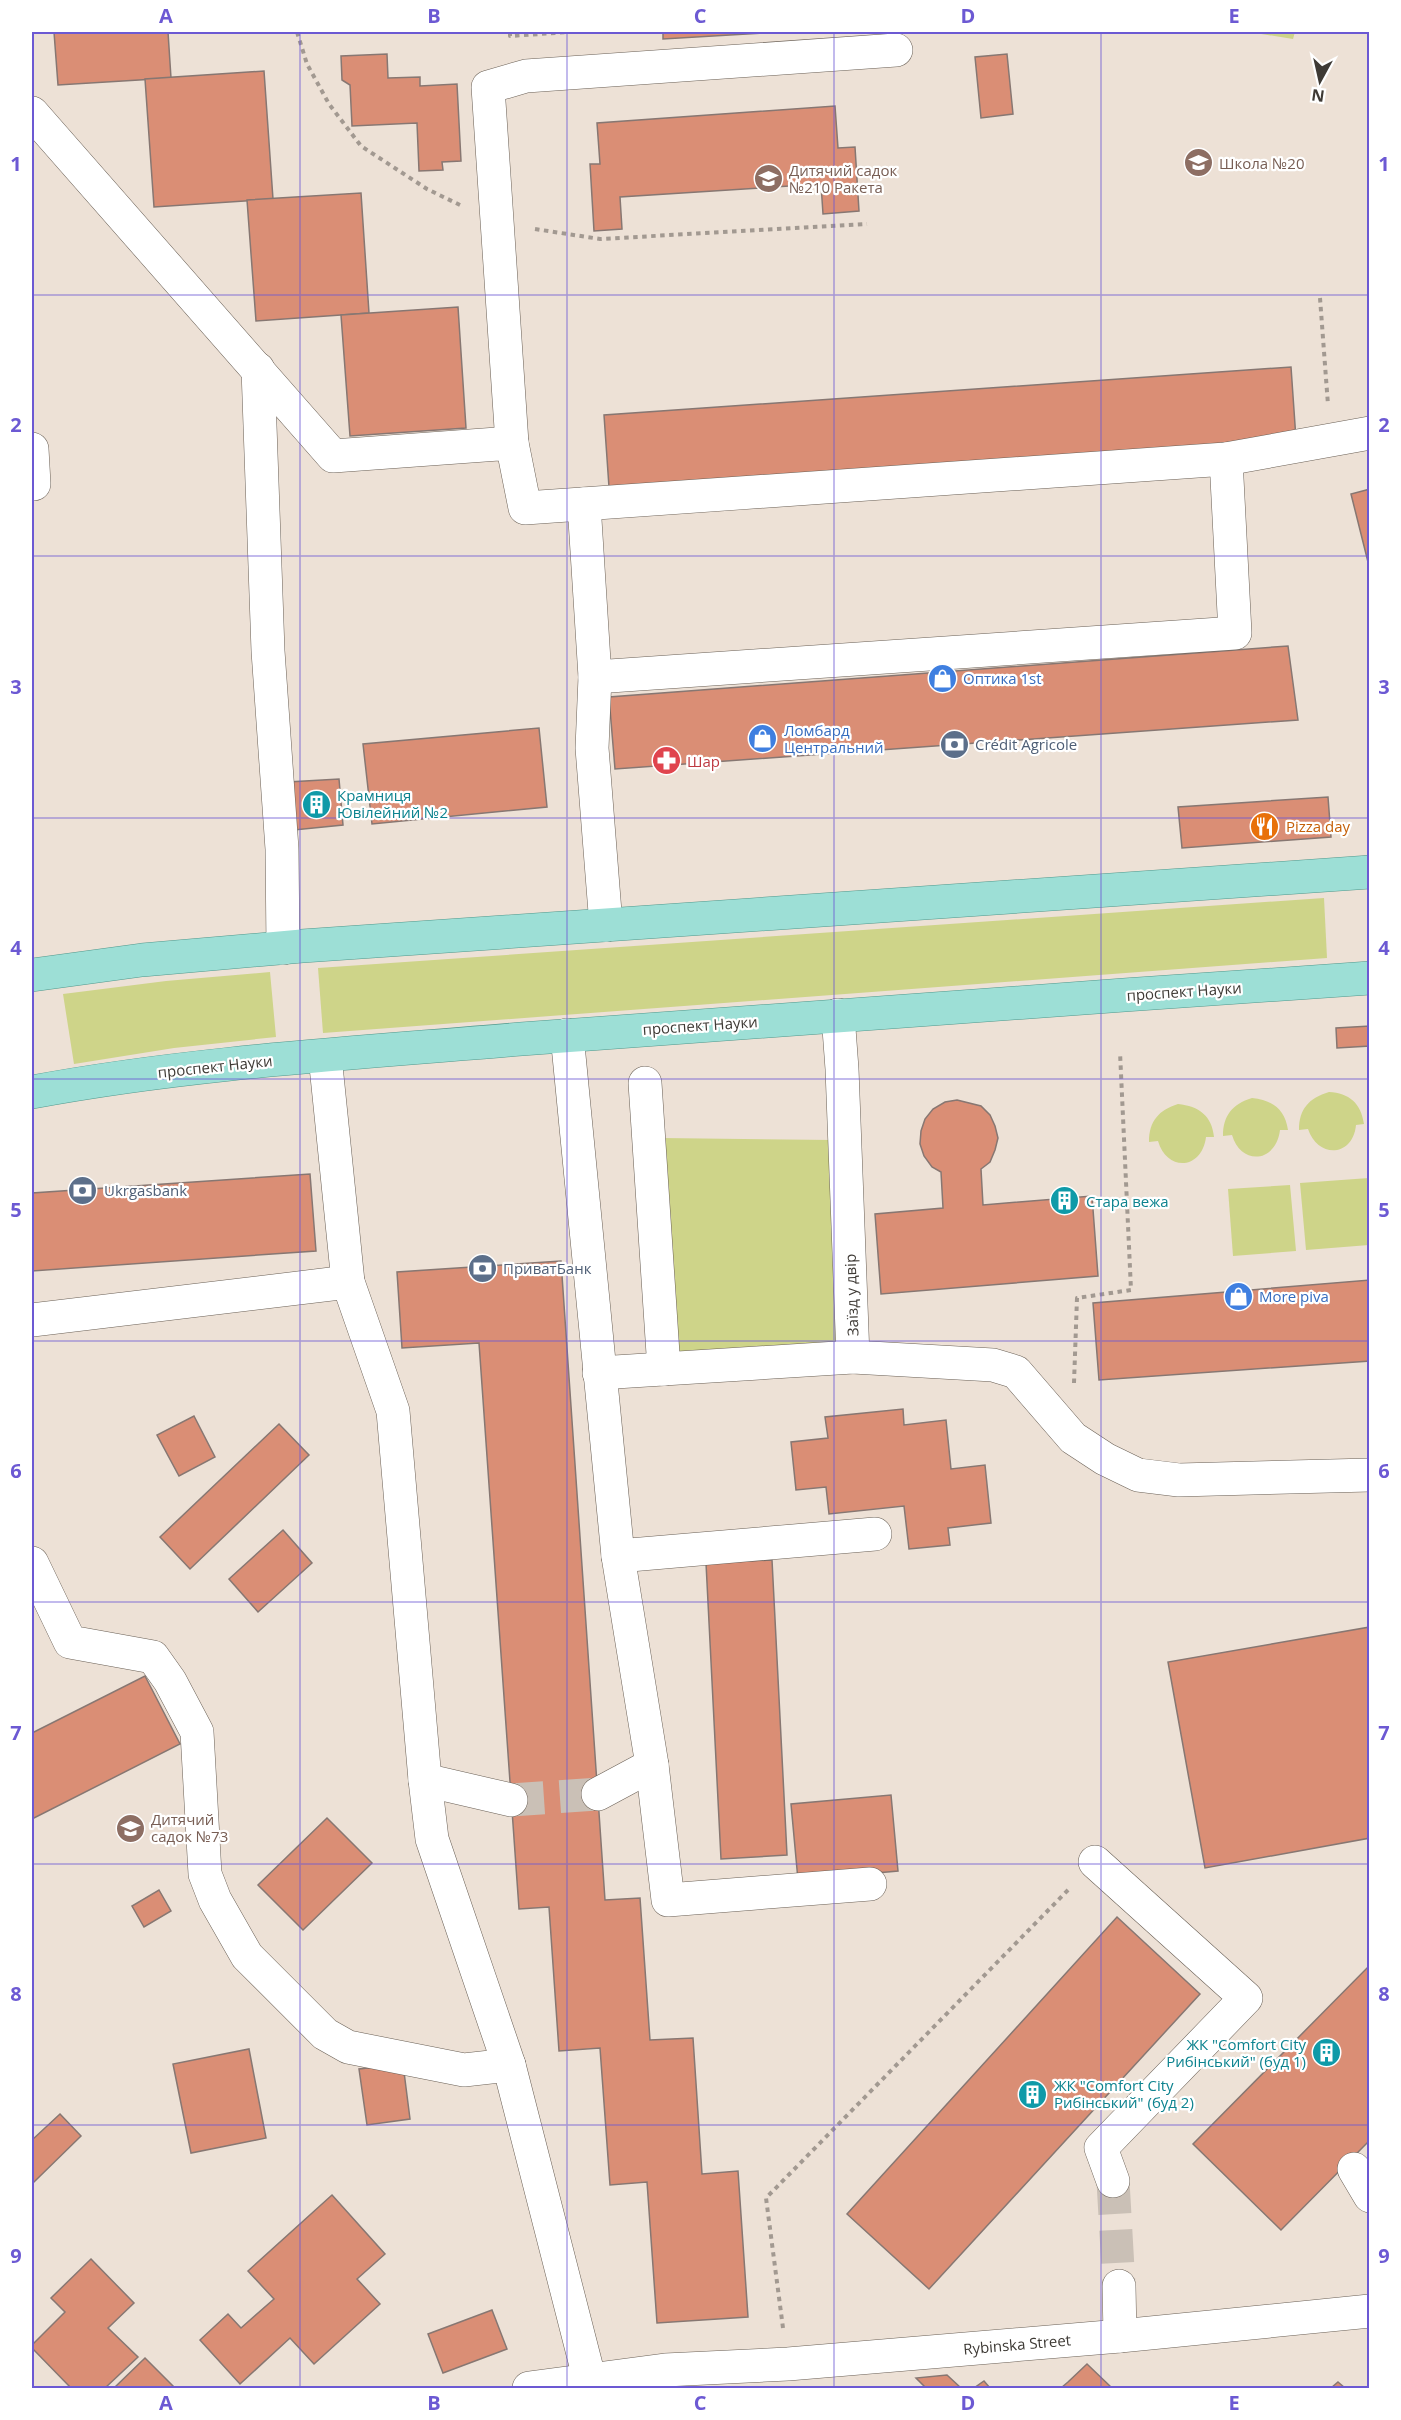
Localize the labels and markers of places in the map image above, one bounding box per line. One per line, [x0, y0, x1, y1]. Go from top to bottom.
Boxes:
school or university icon: Школа №20 [1182, 147, 1214, 179]
place label: Школа №20 [1219, 153, 1305, 173]
place label: Дитячий садок №210 Ракета [789, 160, 897, 197]
school or university icon: Дитячий садок №210 Ракета [752, 163, 784, 195]
shop icon: Оптика 1st [926, 662, 958, 694]
place label: Оптика 1st [963, 668, 1042, 688]
place label: Ломбард Центральний [784, 720, 884, 757]
shop icon: Ломбард Центральний [747, 723, 779, 755]
bank icon: Crédit Agricole [938, 728, 970, 760]
place label: Crédit Agricole [975, 734, 1077, 754]
pharmacy icon: Шар [650, 745, 682, 777]
place label: Шар [687, 751, 720, 771]
place label: Крамниця Ювілейний №2 [337, 785, 448, 822]
building icon: Крамниця Ювілейний №2 [300, 788, 332, 820]
restaurant icon: Pizza day [1249, 810, 1281, 842]
place label: Pizza day [1286, 816, 1351, 836]
bank icon: Ukrgasbank [67, 1174, 99, 1206]
place label: Ukrgasbank [104, 1180, 187, 1200]
building icon: Стара вежа [1049, 1185, 1081, 1217]
place label: Стара вежа [1086, 1191, 1169, 1211]
bank icon: ПриватБанк [466, 1252, 498, 1284]
place label: ПриватБанк [503, 1258, 592, 1278]
shop icon: More piva [1222, 1280, 1254, 1312]
place label: More piva [1259, 1286, 1329, 1306]
place label: Дитячий садок №73 [151, 1809, 228, 1846]
school or university icon: Дитячий садок №73 [114, 1812, 146, 1844]
place label: ЖК "Comfort City Рибінський" (буд 1) [1166, 2034, 1306, 2071]
building icon: ЖК "Comfort City Рибінський" (буд 1) [1311, 2037, 1343, 2069]
place label: ЖК "Comfort City Рибінський" (буд 2) [1054, 2075, 1194, 2112]
building icon: ЖК "Comfort City Рибінський" (буд 2) [1017, 2078, 1049, 2110]

